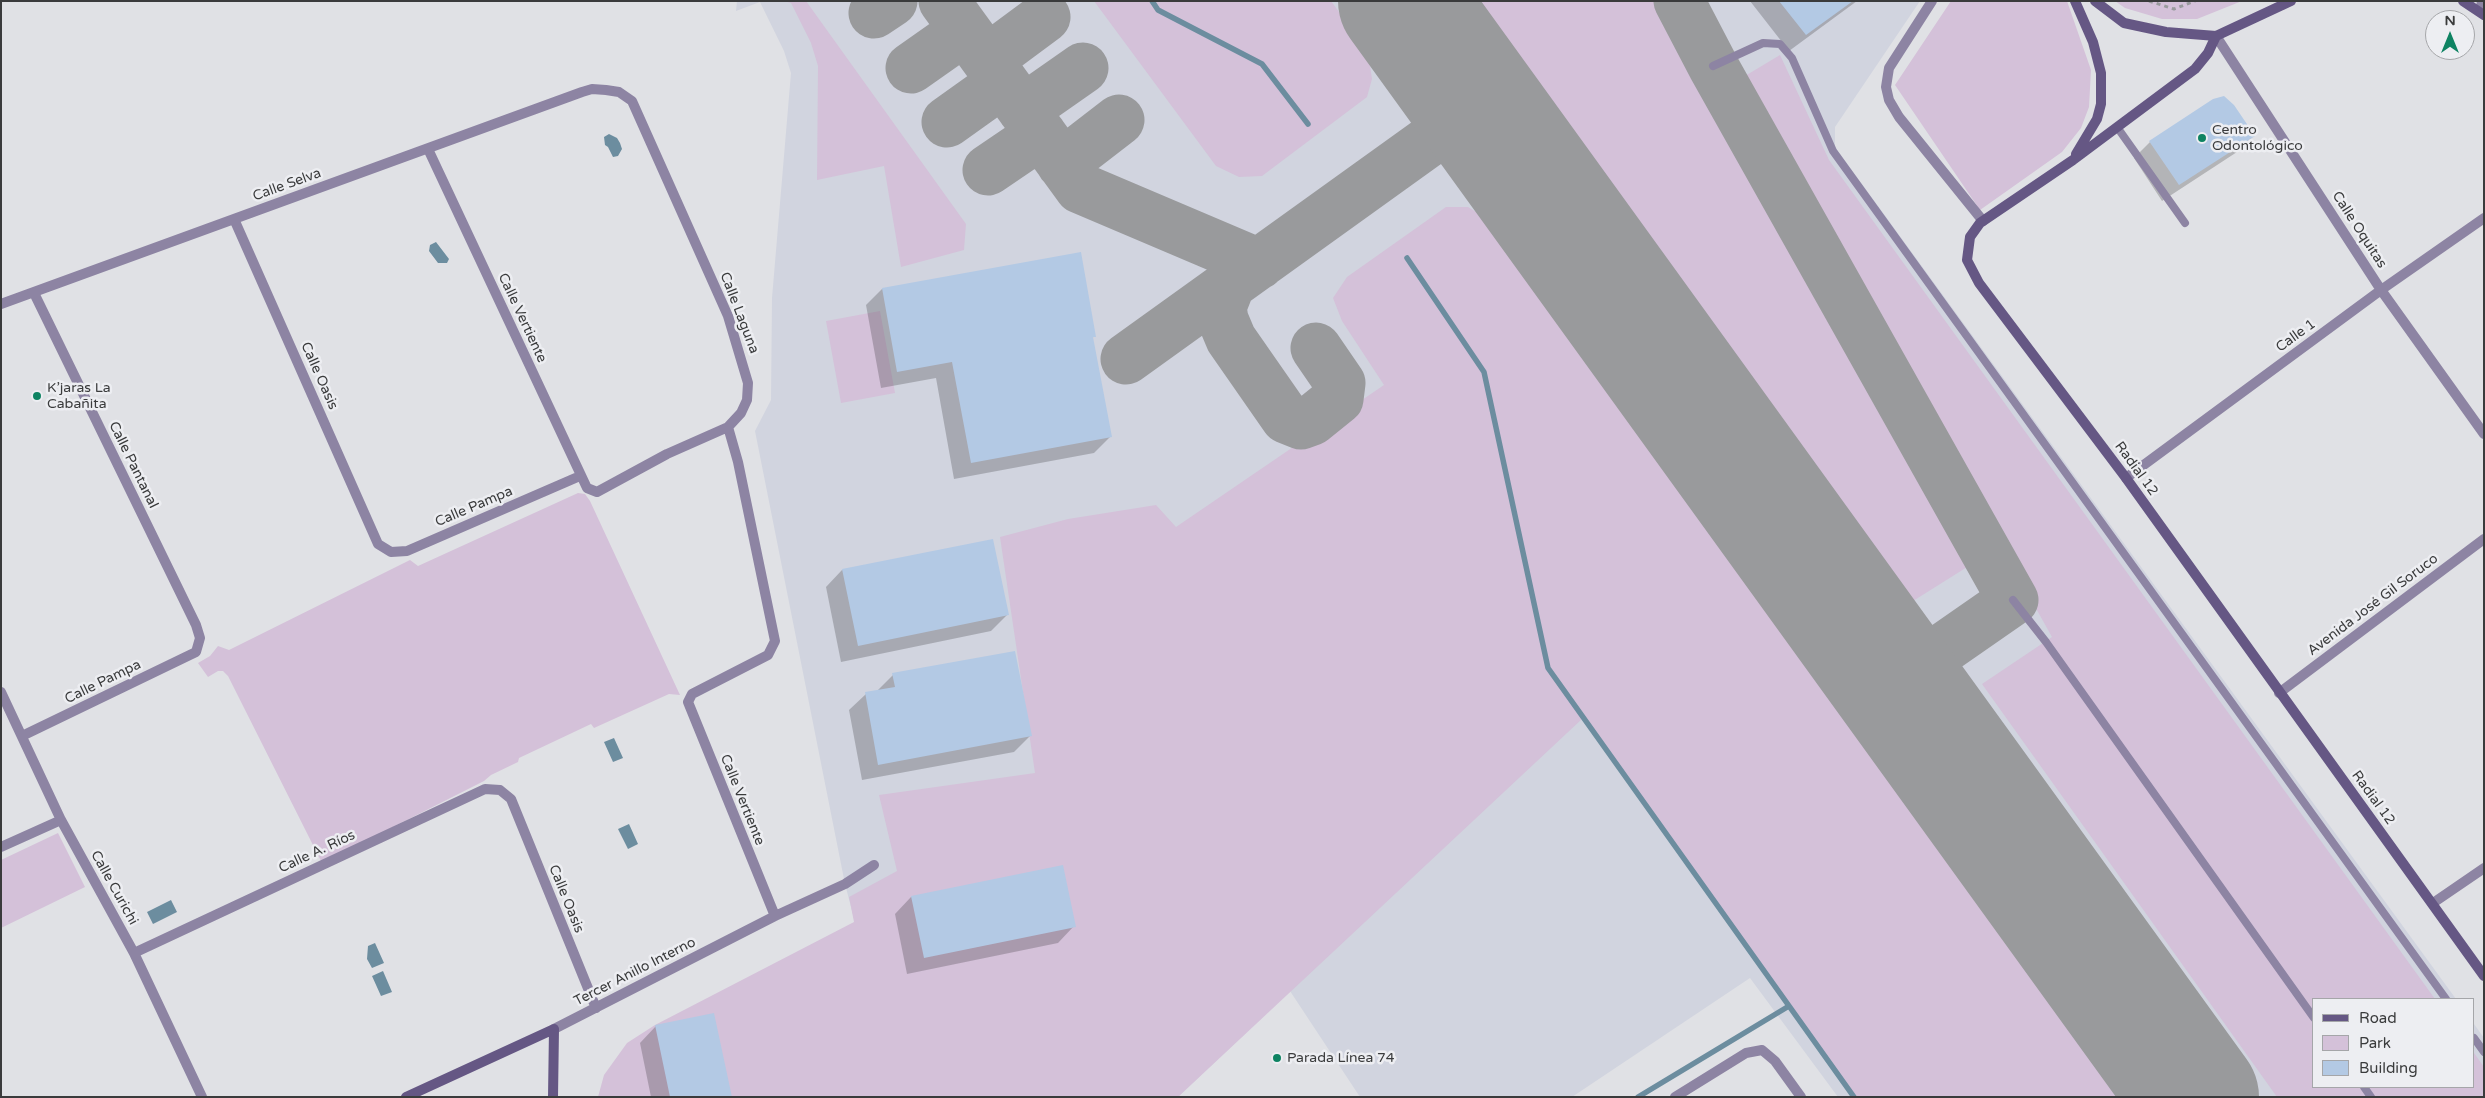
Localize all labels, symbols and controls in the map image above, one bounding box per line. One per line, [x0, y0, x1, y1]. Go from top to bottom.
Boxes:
north arrow [2425, 10, 2475, 60]
text: N [2444, 12, 2456, 29]
place label: Centro Odontológico [2212, 122, 2303, 154]
marker: Centro Odontológico [2196, 132, 2208, 144]
street label: Calle Selva [251, 165, 323, 205]
street label: Calle Oquitas [2328, 189, 2390, 271]
street label: Calle Laguna [716, 270, 762, 356]
street label: Calle Vertiente [494, 271, 550, 365]
street label: Calle 1 [2273, 316, 2319, 356]
street label: Calle Oasis [297, 340, 341, 412]
place label: K’jaras La Cabañita [47, 380, 111, 412]
marker: K’jaras La Cabañita [31, 390, 43, 402]
street label: Calle Pantanal [105, 419, 161, 511]
street label: Radial 12 [2111, 439, 2161, 499]
street label: Calle Pampa [433, 483, 515, 531]
street label: Avenida José Gil Soruco [2304, 550, 2442, 660]
street label: Calle Pampa [62, 656, 144, 708]
street label: Calle Vertiente [716, 752, 768, 848]
street label: Radial 12 [2348, 768, 2398, 828]
street label: Calle A. Ríos [276, 827, 358, 877]
street label: Calle Curichi [87, 848, 141, 928]
street label: Calle Oasis [545, 862, 587, 936]
street label: Tercer Anillo Interno [571, 934, 699, 1010]
legend [2312, 998, 2475, 1088]
text: Road [2359, 1009, 2397, 1027]
text: Park [2359, 1034, 2391, 1052]
place label: Parada Línea 74 [1287, 1050, 1395, 1066]
marker: Parada Línea 74 [1271, 1052, 1283, 1064]
text: Building [2359, 1059, 2418, 1077]

